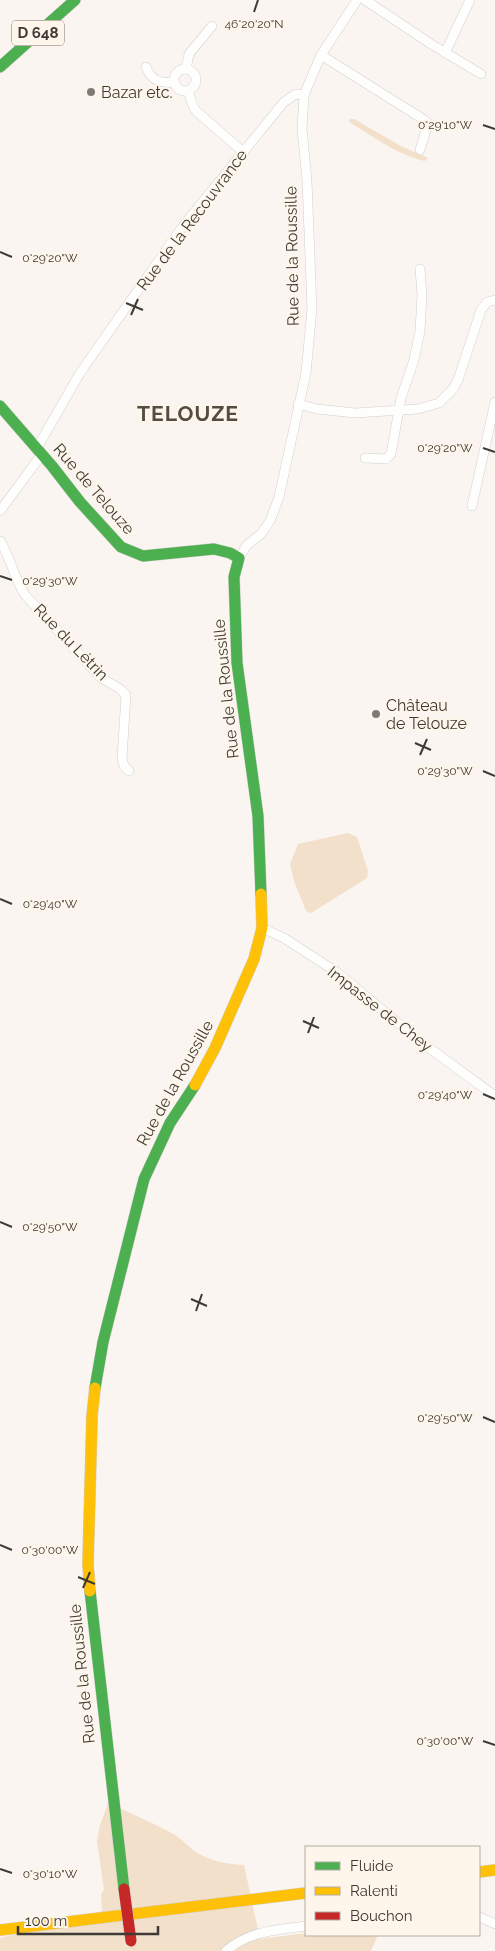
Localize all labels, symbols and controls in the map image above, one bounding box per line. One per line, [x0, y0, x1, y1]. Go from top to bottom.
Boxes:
text: 46°20'20"N [224, 17, 284, 31]
road number: D 648 [12, 20, 64, 46]
place label: Bazar etc. [101, 83, 173, 102]
marker: Bazar etc. [85, 86, 97, 98]
text: 0°29'10"W [418, 118, 473, 132]
street label: Rue de la Recouvrance [133, 146, 251, 294]
street label: Rue de la Roussille [281, 186, 303, 326]
text: 0°29'20"W [22, 251, 78, 265]
district label: TELOUZE [137, 401, 239, 426]
street label: Rue de Telouze [49, 440, 139, 538]
text: 0°29'20"W [417, 441, 473, 455]
text: 0°29'30"W [22, 574, 78, 588]
street label: Rue du Létrin [30, 600, 112, 684]
street label: Rue de la Roussille [209, 618, 243, 760]
place label: Château de Telouze [386, 696, 467, 733]
marker: Château de Telouze [370, 708, 382, 720]
text: 0°29'30"W [417, 764, 473, 778]
text: 0°29'40"W [23, 897, 78, 911]
street label: Impasse de Chey [324, 962, 436, 1056]
street label: Rue de la Roussille [133, 1017, 217, 1149]
text: 0°29'40"W [418, 1088, 473, 1102]
text: 0°29'50"W [22, 1220, 78, 1234]
text: 0°29'50"W [417, 1411, 473, 1425]
text: 0°30'00"W [22, 1543, 79, 1557]
street label: Rue de la Roussille [65, 1603, 99, 1745]
text: 0°30'00"W [417, 1734, 474, 1748]
legend [305, 1846, 480, 1936]
text: Fluide [350, 1857, 393, 1875]
text: 0°30'10"W [23, 1867, 78, 1881]
text: Ralenti [350, 1882, 398, 1900]
scale bar [18, 1904, 158, 1936]
text: Bouchon [350, 1907, 412, 1925]
text: 100 m [25, 1912, 67, 1930]

